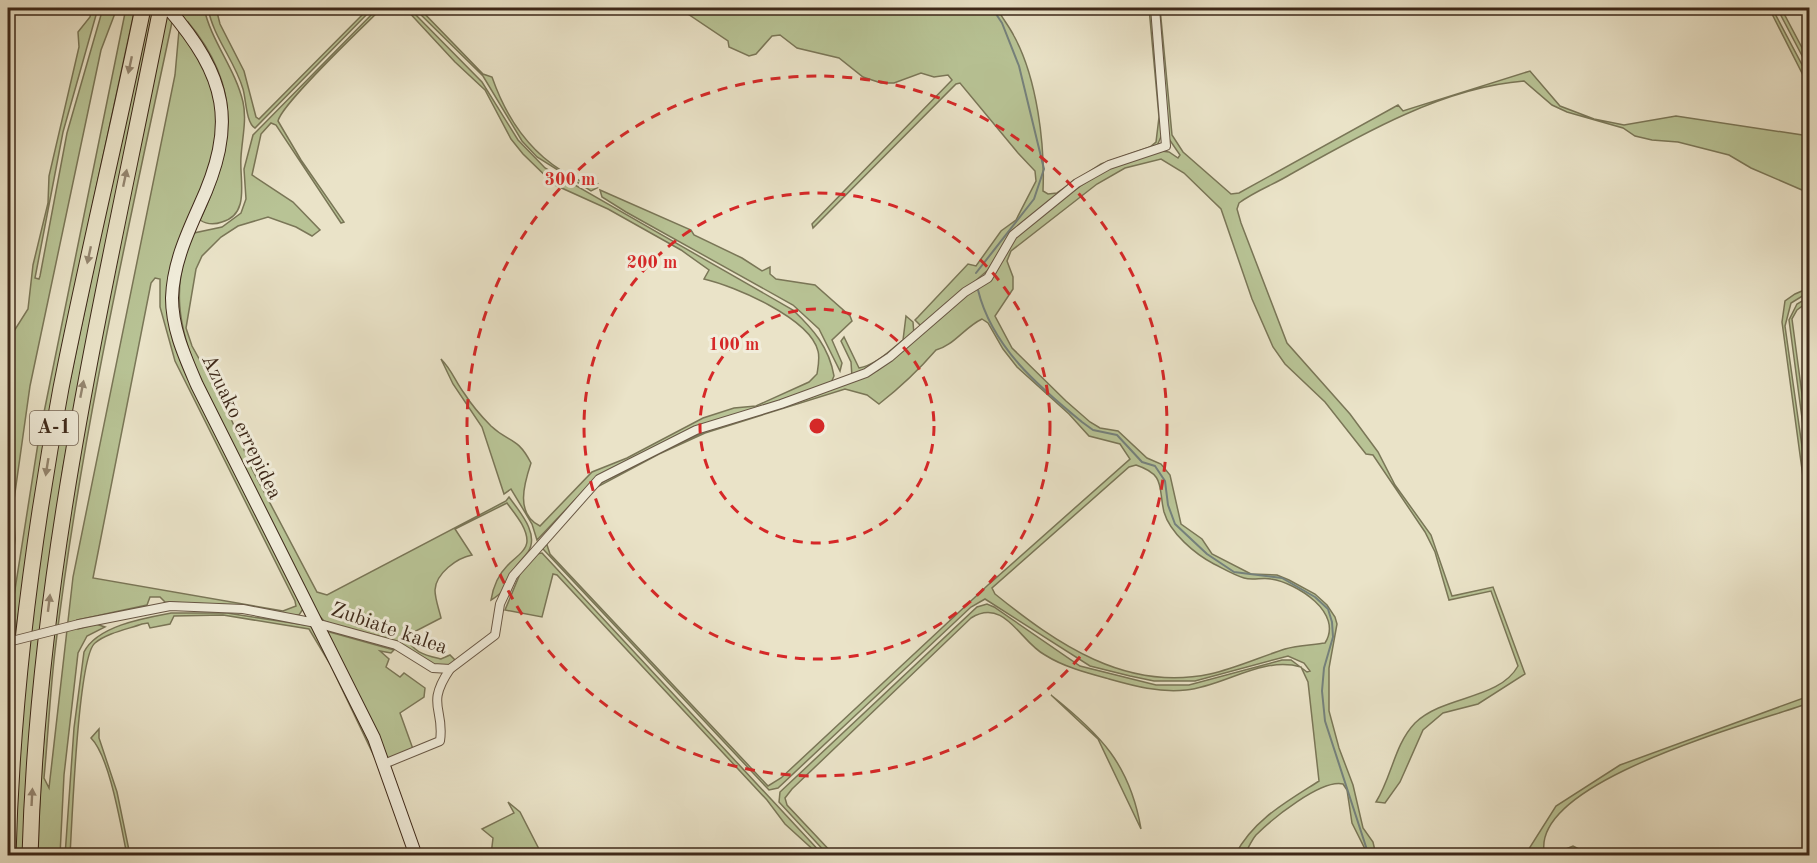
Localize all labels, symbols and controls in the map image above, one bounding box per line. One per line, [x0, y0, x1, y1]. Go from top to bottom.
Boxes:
one-way arrow [125, 55, 135, 74]
one-way arrow [121, 168, 130, 187]
text: 300 m [545, 171, 595, 189]
one-way arrow [84, 246, 93, 265]
text: 200 m [627, 254, 677, 272]
text: 100 m [709, 336, 759, 354]
street label: Azuako errepidea [197, 351, 285, 503]
one-way arrow [78, 380, 87, 399]
road number: A-1 [30, 411, 78, 445]
centre of rings [807, 416, 827, 436]
one-way arrow [43, 458, 52, 477]
one-way arrow [44, 593, 54, 612]
street label: Zubiate kalea [328, 599, 450, 659]
one-way arrow [28, 788, 37, 807]

